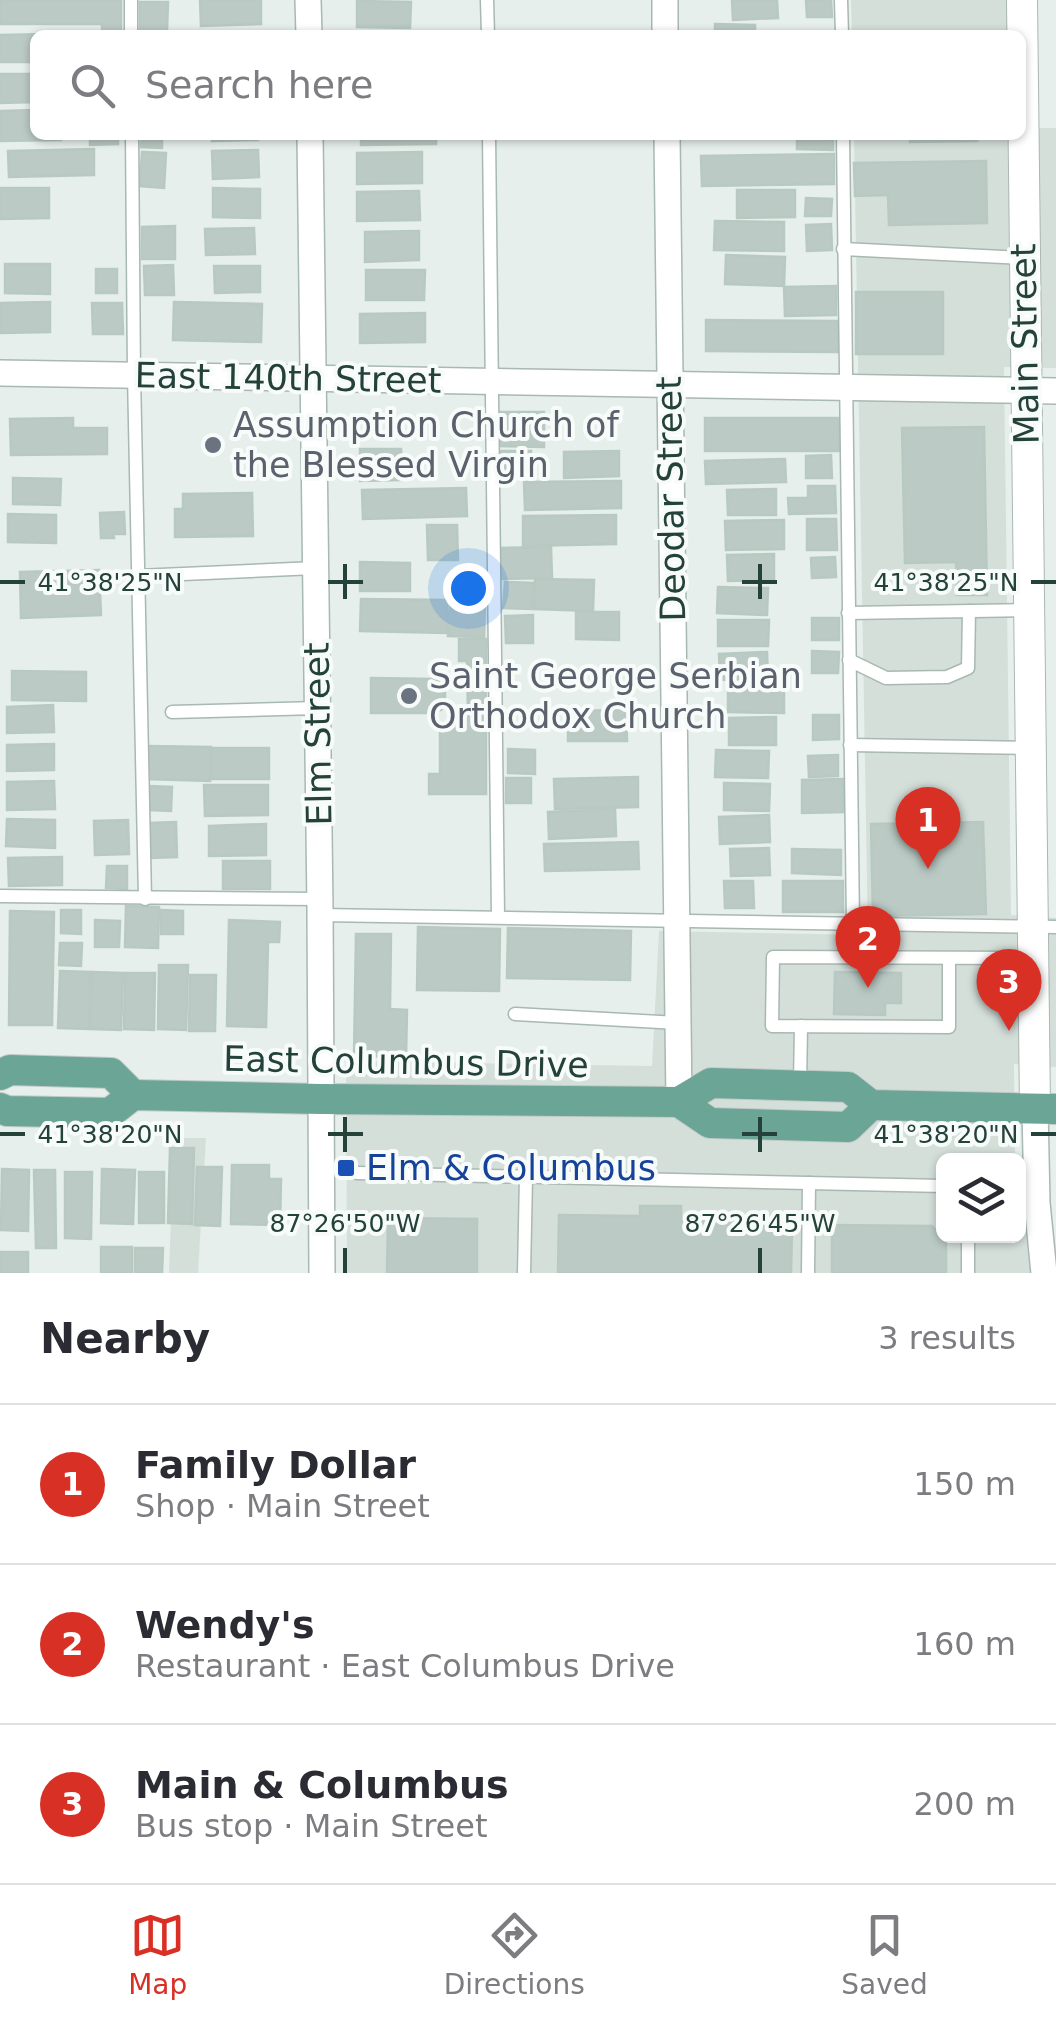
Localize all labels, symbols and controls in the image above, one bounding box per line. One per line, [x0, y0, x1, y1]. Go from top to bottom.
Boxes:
search box [30, 30, 1026, 140]
icon: search [65, 58, 120, 113]
text: Search here [145, 63, 373, 107]
street label: Main Street [1003, 243, 1047, 445]
street label: East 140th Street [134, 355, 442, 401]
street label: Deodar Street [649, 376, 693, 622]
place label: Assumption Church of the Blessed Virgin [233, 405, 619, 485]
marker: Assumption Church of the Blessed Virgin [202, 434, 224, 456]
your location [443, 563, 494, 614]
text: 41°38'25"N [37, 568, 183, 597]
text: 41°38'25"N [873, 568, 1019, 597]
street label: Elm Street [296, 642, 340, 826]
place label: Saint George Serbian Orthodox Church [429, 656, 802, 736]
marker: Saint George Serbian Orthodox Church [398, 685, 420, 707]
pin: 1 [896, 786, 960, 869]
pin: 2 [836, 906, 900, 988]
pin: 3 [976, 948, 1042, 1031]
street label: East Columbus Drive [223, 1039, 589, 1085]
text: 41°38'20"N [37, 1120, 183, 1149]
text: 41°38'20"N [873, 1120, 1019, 1149]
place label: Elm & Columbus [366, 1148, 656, 1188]
map controls [936, 1153, 1026, 1243]
button: layers [936, 1153, 1026, 1243]
marker: Elm & Columbus [335, 1157, 357, 1179]
text: 87°26'50"W [269, 1209, 421, 1238]
text: 87°26'45"W [684, 1209, 836, 1238]
text: Nearby [40, 1314, 210, 1363]
text: 3 results [878, 1319, 1016, 1357]
text: Family Dollar [135, 1443, 416, 1487]
text: 1 [61, 1465, 84, 1503]
text: 150 m [914, 1465, 1016, 1503]
text: Shop · Main Street [135, 1487, 430, 1525]
text: Wendy's [135, 1603, 315, 1647]
text: 2 [61, 1625, 84, 1663]
text: 160 m [914, 1625, 1016, 1663]
text: Restaurant · East Columbus Drive [135, 1647, 675, 1685]
text: Main & Columbus [135, 1763, 509, 1807]
text: 3 [61, 1785, 84, 1823]
text: 200 m [914, 1785, 1016, 1823]
text: Bus stop · Main Street [135, 1807, 488, 1845]
tab: Map [128, 1908, 187, 2001]
tab: Directions [444, 1908, 585, 2001]
tab: Saved [841, 1908, 928, 2001]

